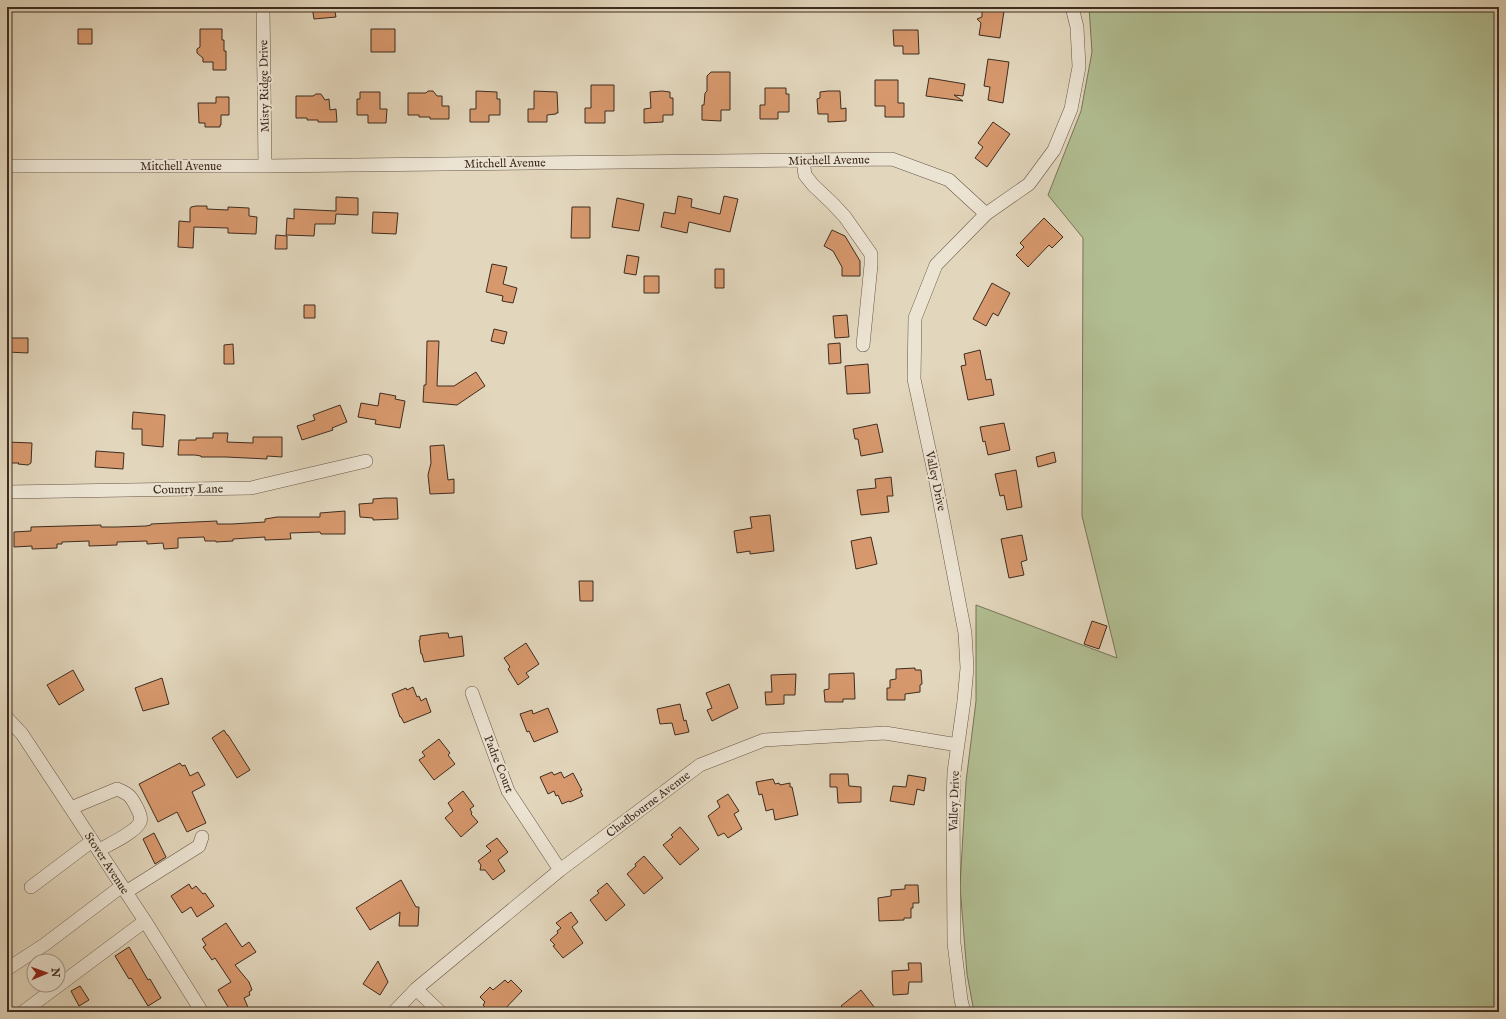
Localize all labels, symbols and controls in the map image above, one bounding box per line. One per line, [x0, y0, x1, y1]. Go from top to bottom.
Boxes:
street label: Misty Ridge Drive [256, 39, 273, 132]
street label: Mitchell Avenue [788, 152, 870, 169]
street label: Mitchell Avenue [464, 155, 546, 172]
street label: Mitchell Avenue [140, 159, 222, 174]
street label: Valley Drive [922, 449, 949, 513]
street label: Country Lane [153, 481, 224, 498]
street label: Padre Court [480, 733, 517, 795]
street label: Chadbourne Avenue [603, 768, 694, 841]
street label: Valley Drive [946, 770, 963, 833]
street label: Stover Avenue [81, 829, 132, 898]
north arrow [26, 953, 66, 993]
text: N [48, 967, 62, 978]

